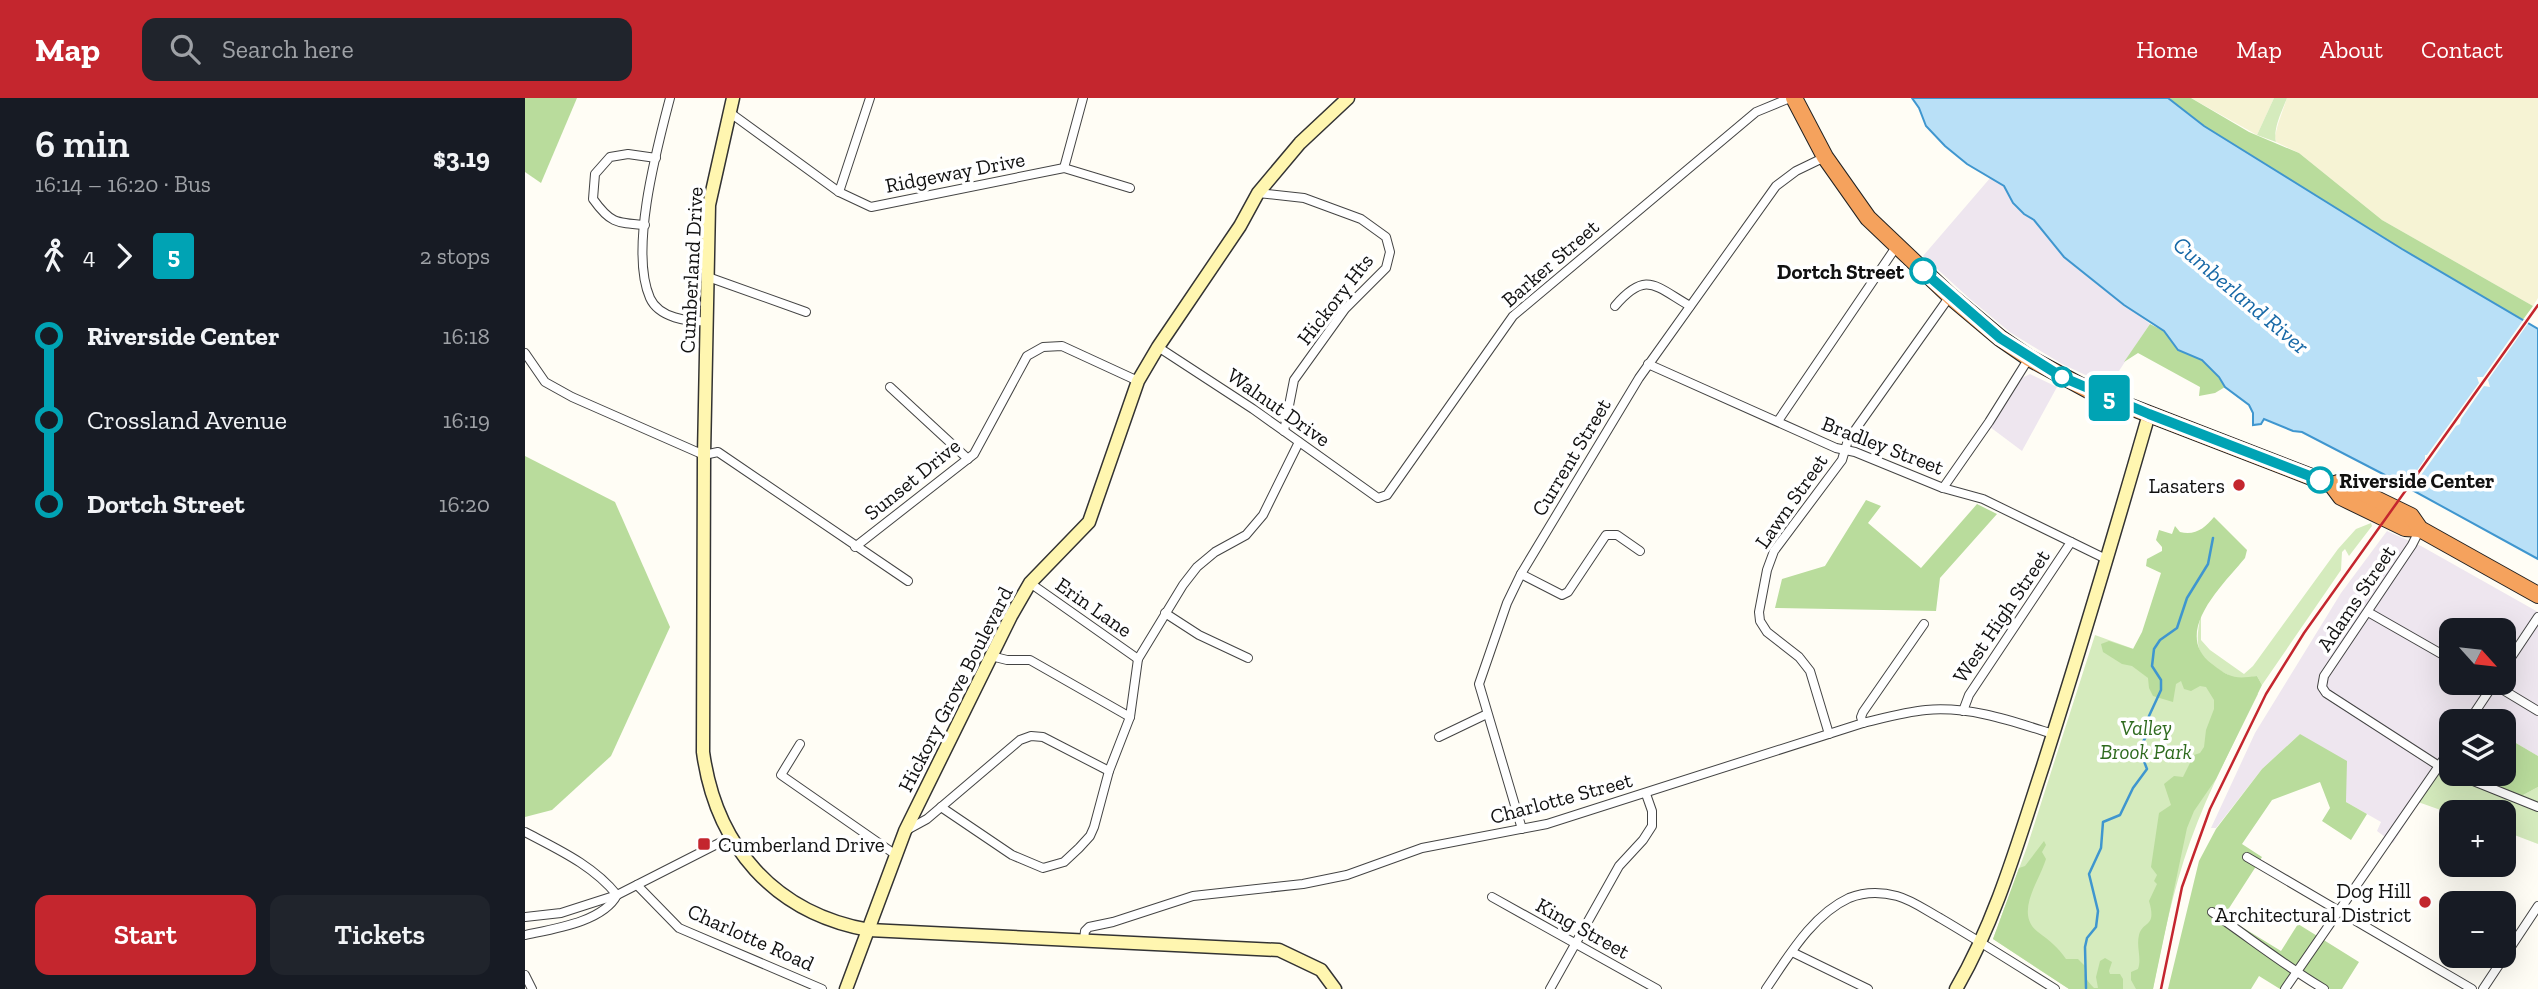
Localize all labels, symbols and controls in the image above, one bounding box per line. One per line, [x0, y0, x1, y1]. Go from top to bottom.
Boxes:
search box [142, 18, 632, 81]
text: Map [35, 30, 100, 69]
icon: search [166, 30, 204, 68]
text: Search here [222, 33, 354, 65]
text: Home [2136, 35, 2198, 64]
text: Map [2236, 35, 2282, 64]
text: About [2320, 35, 2383, 64]
text: Contact [2421, 35, 2503, 64]
text: 6 min [35, 121, 129, 167]
text: $3.19 [433, 142, 490, 174]
street label: Ridgeway Drive [883, 146, 1027, 198]
text: 16:14 – 16:20 · Bus [35, 170, 211, 198]
street label: Cumberland Drive [674, 186, 708, 354]
street label: Barker Street [1496, 214, 1604, 312]
water label: Cumberland River [2168, 230, 2315, 360]
icon: walk [35, 237, 73, 275]
icon: forward [105, 237, 143, 275]
text: 5 [167, 241, 180, 270]
text: 4 [83, 242, 95, 270]
text: 2 stops [420, 242, 490, 270]
street label: Hickory Hts [1292, 248, 1378, 350]
marker: Dortch Street [1910, 258, 1936, 284]
place label: Dortch Street [1777, 259, 1905, 284]
text: Riverside Center [87, 320, 279, 352]
text: 16:18 [443, 322, 490, 350]
street label: Walnut Drive [1223, 362, 1336, 452]
unlabelled marker [2052, 367, 2072, 387]
line badge: 5 [2086, 375, 2132, 421]
text: 5 [2103, 383, 2115, 412]
street label: Current Street [1526, 393, 1616, 520]
text: Crossland Avenue [87, 404, 287, 436]
text: 16:19 [443, 406, 490, 434]
street label: Bradley Street [1818, 410, 1948, 480]
street label: Sunset Drive [859, 433, 965, 525]
street label: Lawn Street [1749, 449, 1833, 553]
marker: Riverside Center [2307, 467, 2333, 493]
place label: Riverside Center [2339, 468, 2494, 493]
place label: Lasaters [2148, 473, 2225, 498]
marker: Lasaters [2231, 477, 2247, 493]
text: Dortch Street [87, 488, 245, 520]
text: 16:20 [439, 490, 490, 518]
street label: Adams Street [2311, 540, 2401, 656]
street label: West High Street [1947, 545, 2055, 687]
street label: Erin Lane [1051, 572, 1137, 642]
street label: Hickory Grove Boulevard [892, 582, 1018, 796]
north arrow [2439, 618, 2517, 695]
map controls [2439, 618, 2516, 968]
button: layers [2439, 709, 2516, 786]
park label: Valley Brook Park [2100, 715, 2192, 764]
street label: Charlotte Street [1487, 767, 1635, 829]
button: + [2439, 800, 2516, 877]
place label: Cumberland Drive [718, 832, 885, 857]
marker: Cumberland Drive [696, 836, 712, 852]
place label: Dog Hill Architectural District [2215, 878, 2411, 927]
button: − [2439, 891, 2516, 968]
street label: King Street [1532, 892, 1634, 964]
marker: Dog Hill Architectural District [2417, 894, 2433, 910]
button: Start [35, 895, 256, 975]
button: Tickets [270, 895, 490, 975]
street label: Charlotte Road [684, 898, 819, 976]

